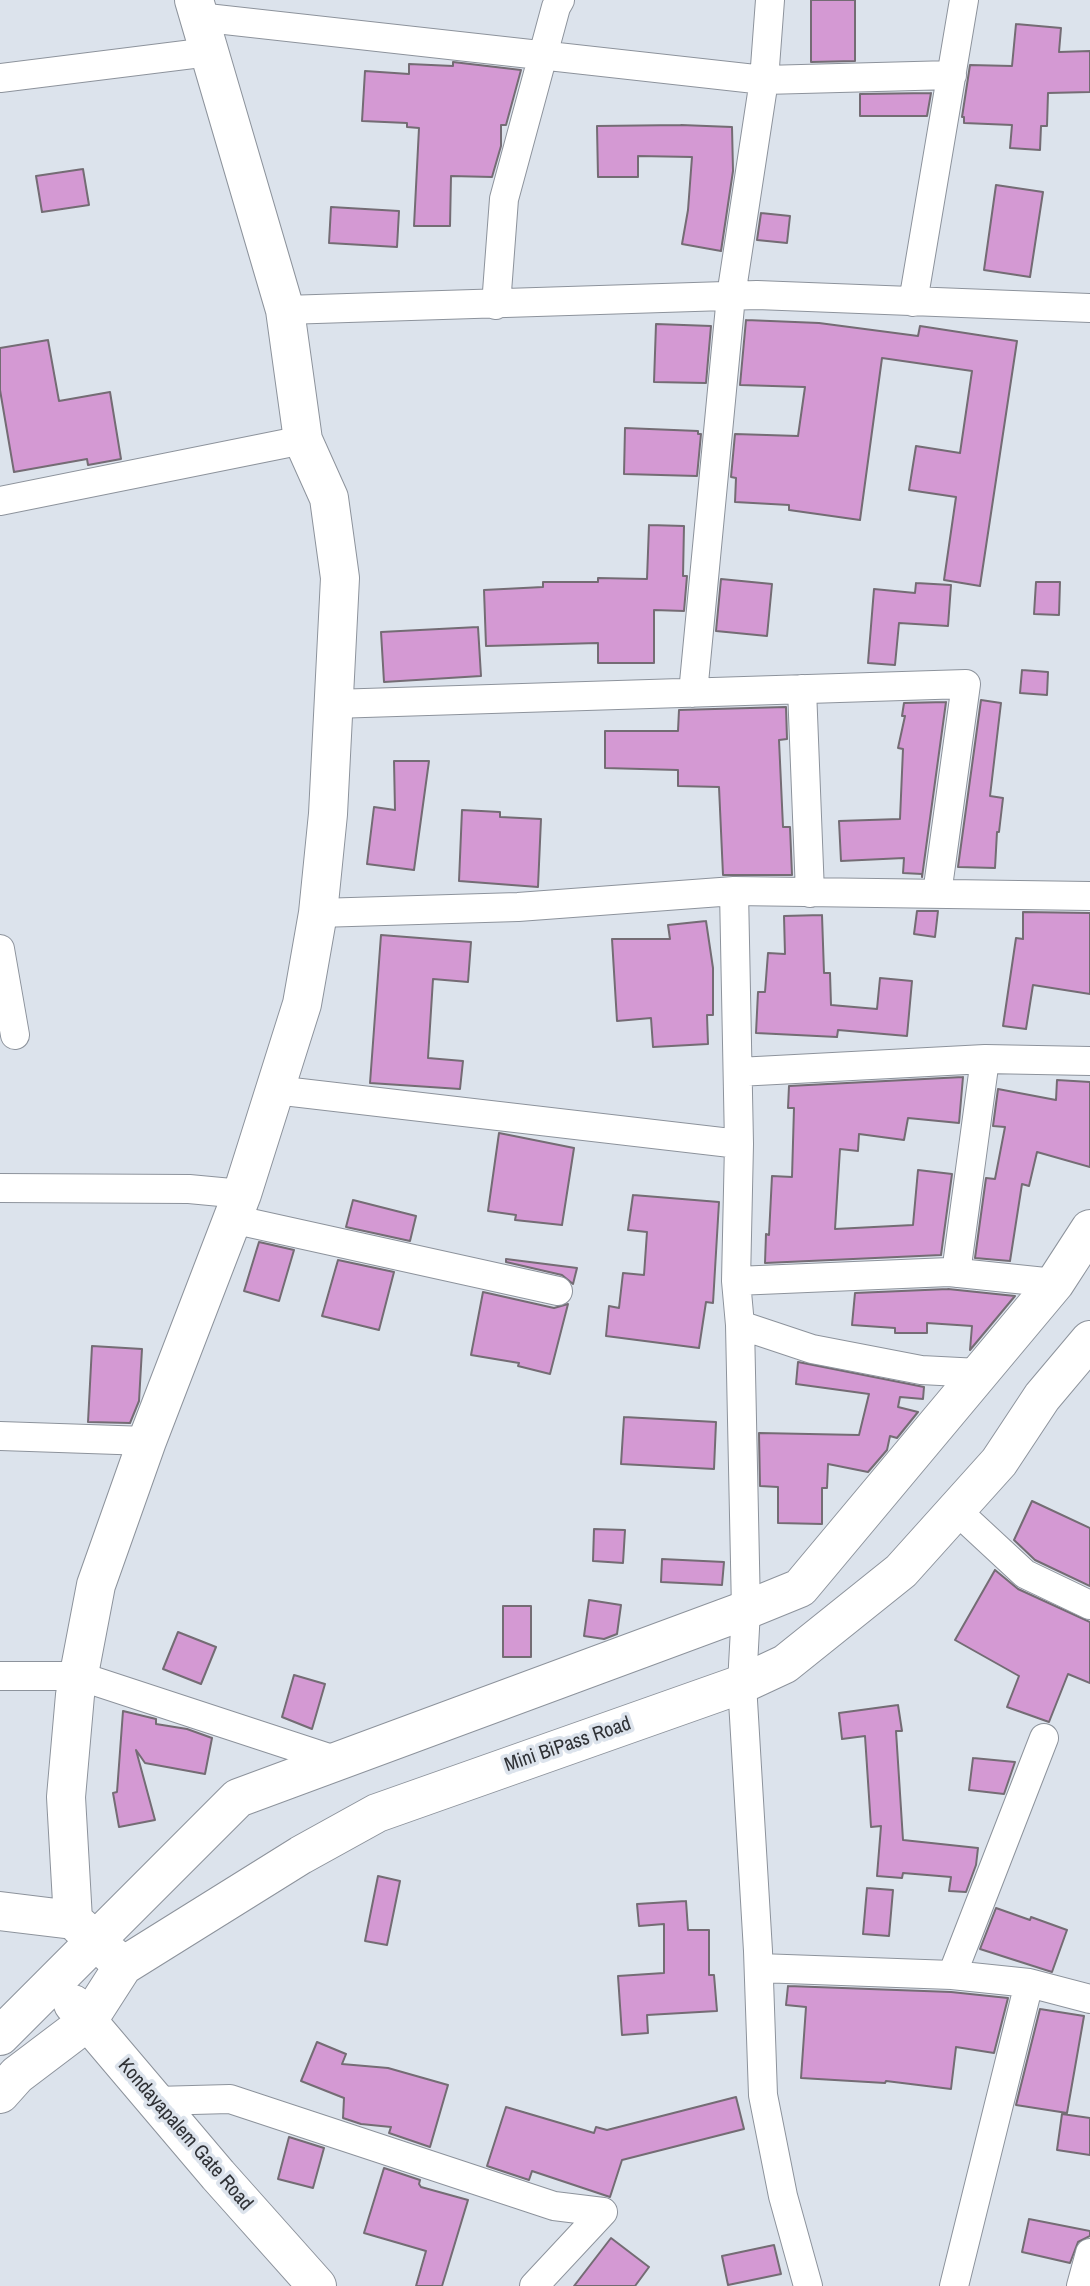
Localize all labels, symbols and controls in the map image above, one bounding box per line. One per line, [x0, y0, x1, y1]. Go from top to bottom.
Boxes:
street label: Mini BiPass Road [502, 1712, 634, 1778]
street label: Kondayapalem Gate Road [113, 2054, 257, 2216]

